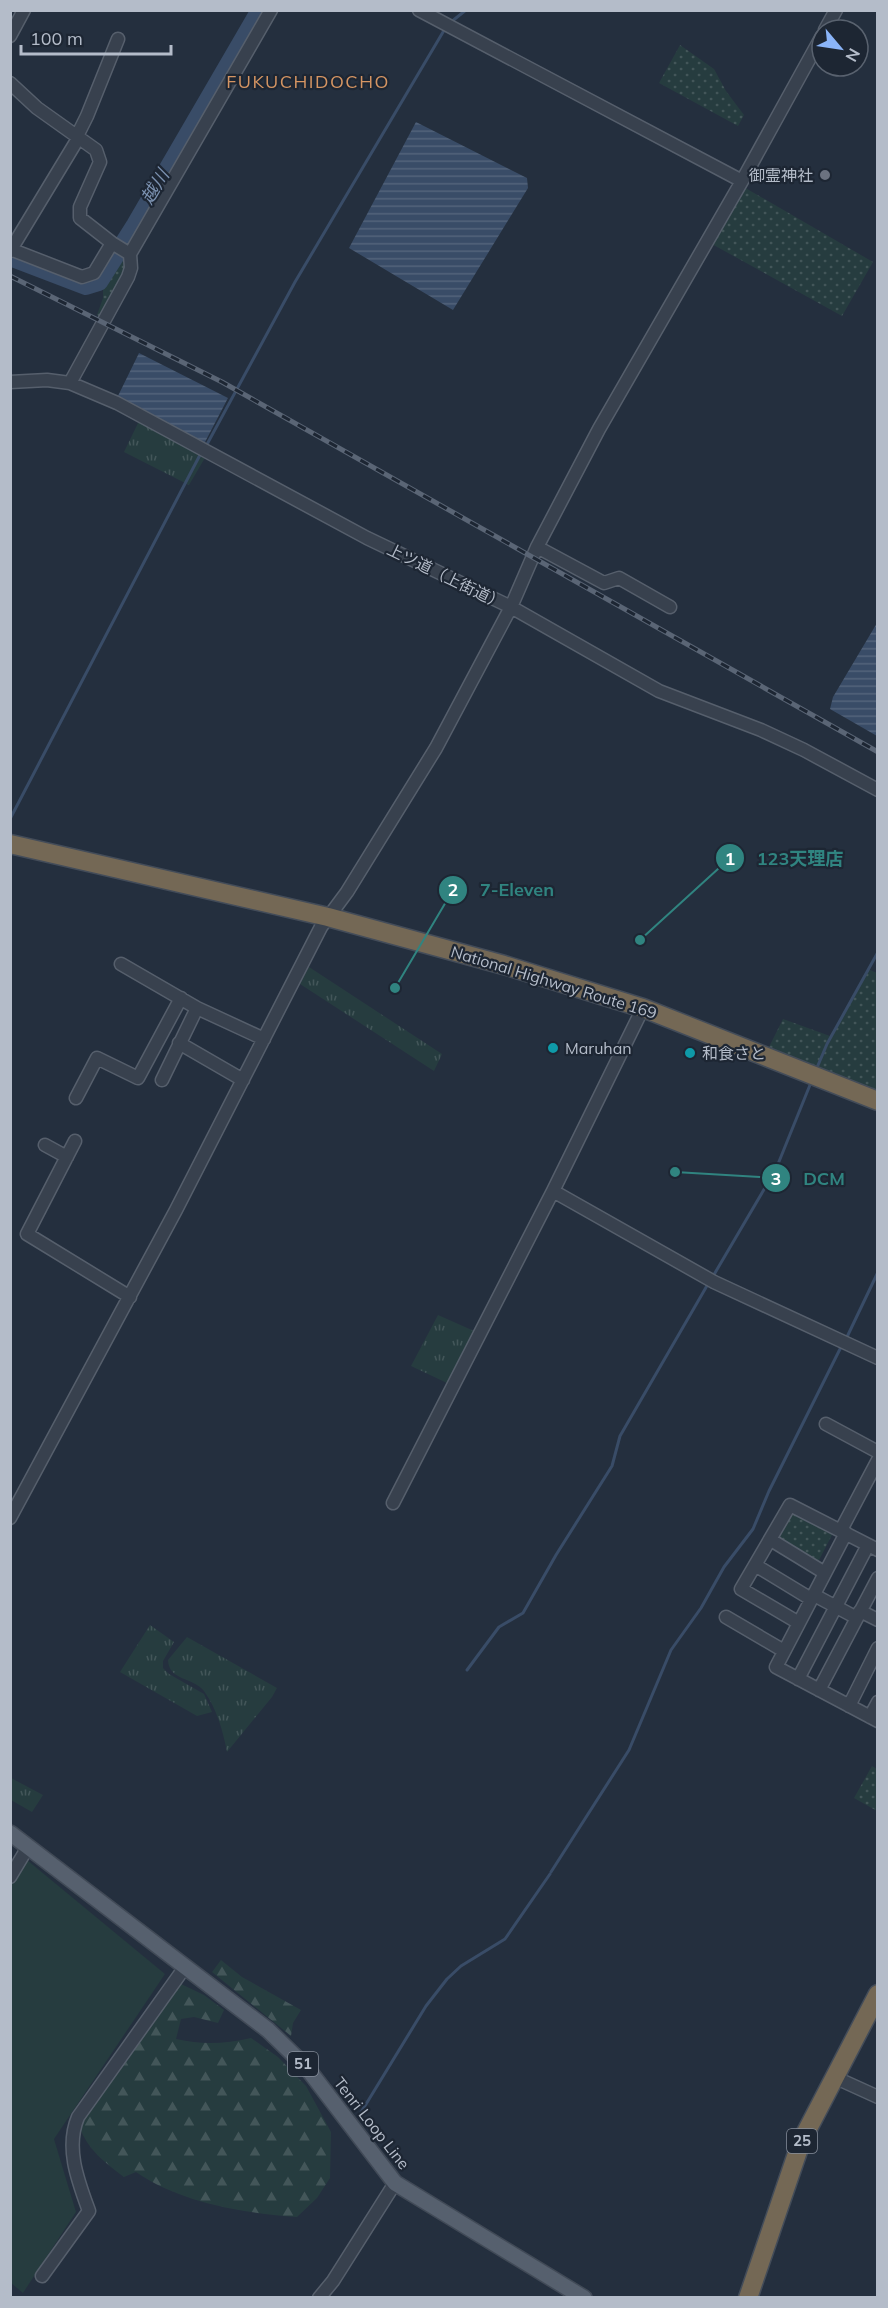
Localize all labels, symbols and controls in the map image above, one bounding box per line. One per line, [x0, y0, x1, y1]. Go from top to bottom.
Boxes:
scale bar [21, 18, 171, 56]
north arrow [810, 18, 870, 78]
text: 100 m [30, 27, 83, 50]
text: N [841, 45, 865, 65]
district label: FUKUCHIDOCHO [226, 70, 390, 93]
water label: 越川 [135, 164, 175, 208]
place label: 御霊神社 [749, 165, 813, 185]
marker: 御霊神社 [818, 168, 832, 182]
street label: 上ツ道（上街道） [384, 539, 508, 613]
callout: 123天理店 [715, 840, 855, 876]
text: 1 [725, 847, 735, 870]
text: 123天理店 [757, 847, 843, 870]
callout: 7-Eleven [438, 872, 566, 908]
text: 2 [448, 878, 458, 901]
text: 7-Eleven [480, 878, 554, 901]
street label: National Highway Route 169 [449, 941, 659, 1023]
place label: Maruhan [565, 1038, 632, 1058]
marker: Maruhan [546, 1041, 560, 1055]
place label: 和食さと [702, 1043, 766, 1063]
marker: 和食さと [683, 1046, 697, 1060]
callout: DCM [761, 1160, 857, 1196]
text: 3 [771, 1167, 781, 1190]
text: DCM [803, 1167, 845, 1190]
road number: 51 [288, 2052, 318, 2076]
street label: Tenri Loop Line [330, 2073, 414, 2173]
road number: 25 [787, 2129, 817, 2153]

